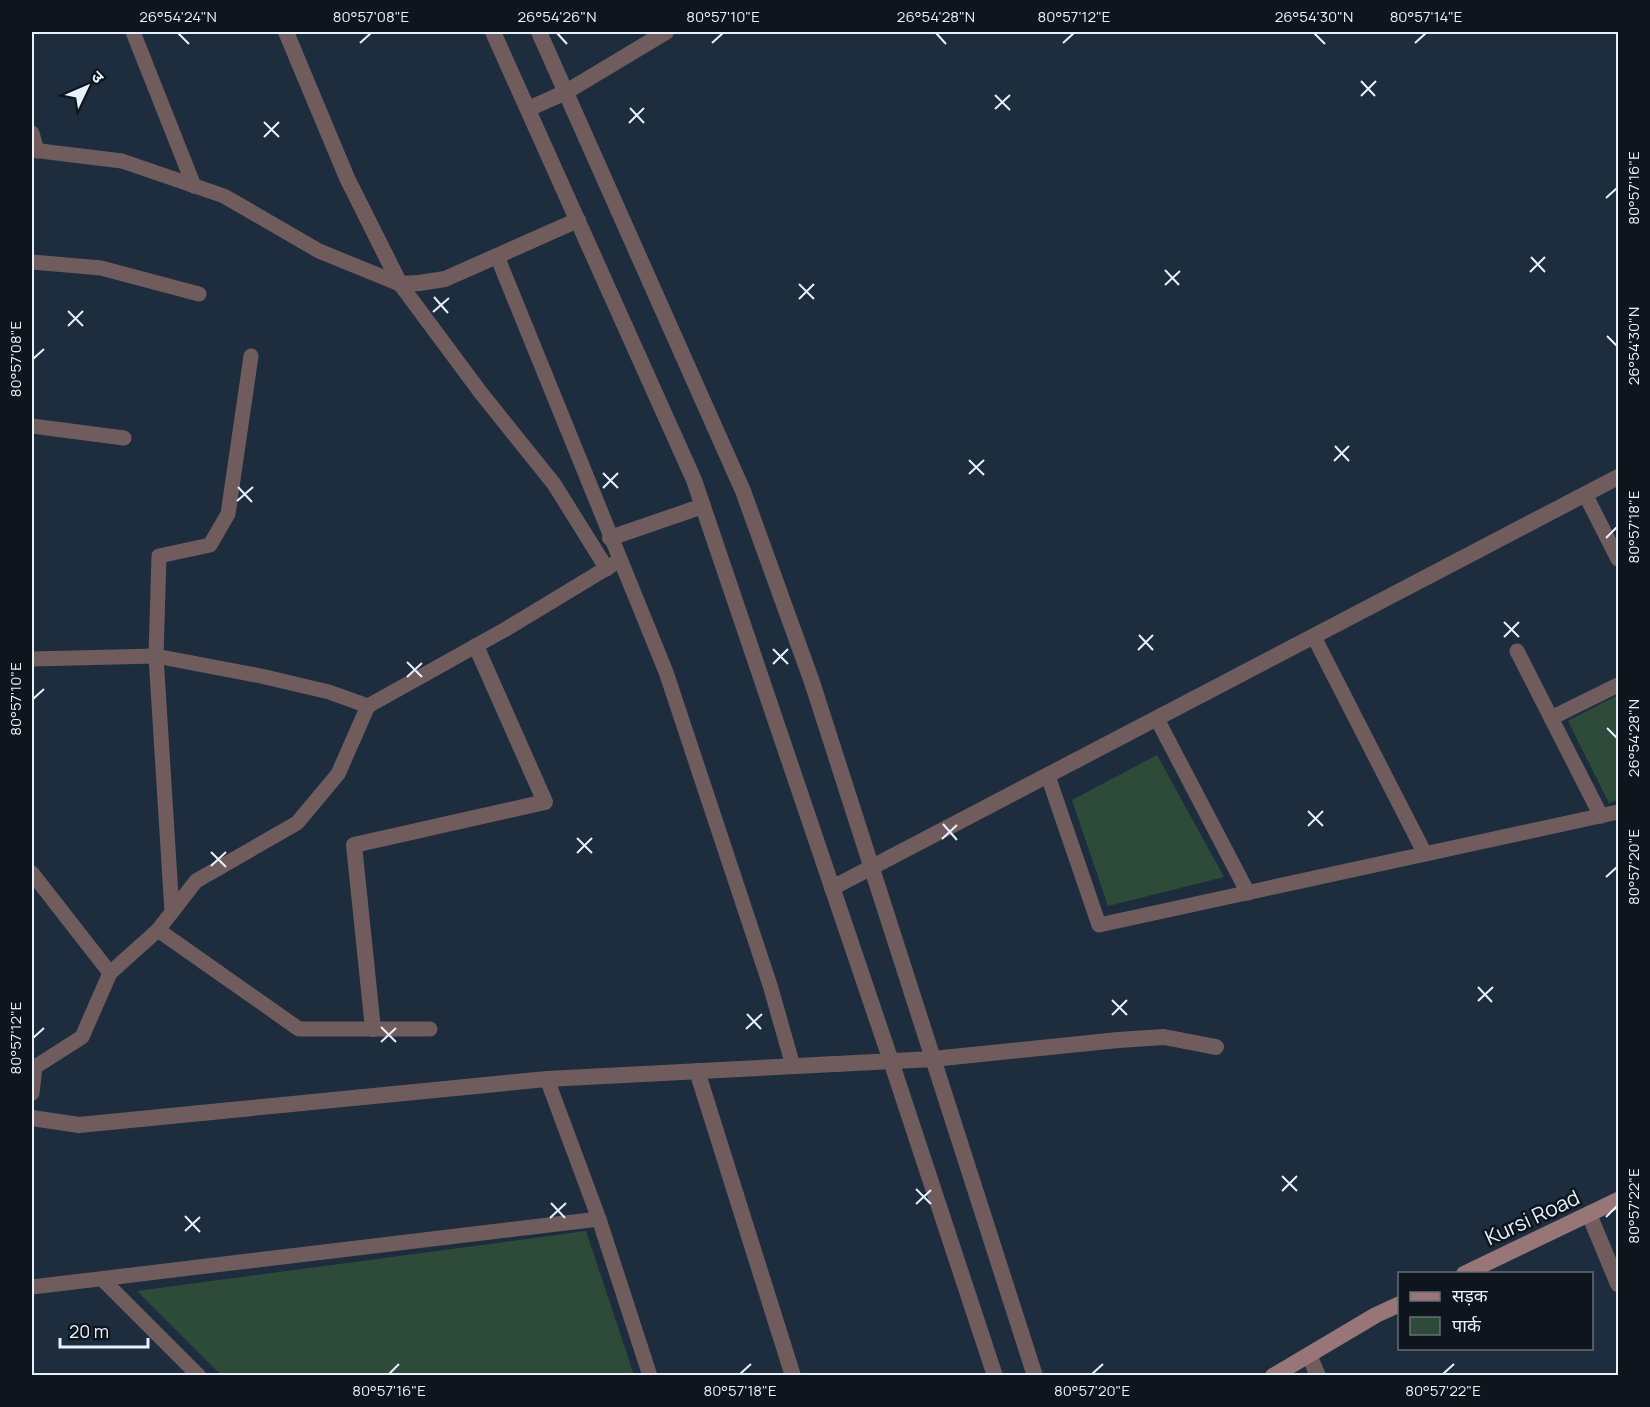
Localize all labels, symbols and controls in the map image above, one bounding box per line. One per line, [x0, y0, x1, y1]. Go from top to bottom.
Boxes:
text: 26°54'24"N [139, 6, 217, 27]
text: 80°57'08"E [333, 6, 409, 27]
text: 26°54'26"N [518, 6, 596, 27]
text: 80°57'10"E [686, 6, 760, 27]
text: 26°54'28"N [897, 6, 975, 27]
text: 80°57'12"E [1038, 6, 1110, 27]
text: 26°54'30"N [1275, 6, 1353, 27]
text: 80°57'14"E [1390, 6, 1462, 27]
north arrow [57, 57, 117, 117]
text: उ [87, 66, 109, 88]
text: 80°57'16"E [1623, 151, 1644, 225]
text: 26°54'30"N [1623, 307, 1644, 385]
text: 80°57'08"E [5, 321, 26, 397]
text: 80°57'18"E [1623, 491, 1644, 564]
text: 80°57'10"E [5, 662, 26, 736]
text: 26°54'28"N [1623, 699, 1644, 777]
text: 80°57'20"E [1623, 829, 1644, 905]
text: 80°57'12"E [5, 1002, 26, 1074]
text: 80°57'22"E [1623, 1168, 1644, 1244]
street label: Kursi Road [1480, 1183, 1584, 1251]
legend [1398, 1272, 1593, 1350]
text: सड़क [1452, 1283, 1489, 1307]
scale bar [60, 1311, 148, 1349]
text: पार्क [1452, 1313, 1482, 1337]
text: 20 m [69, 1319, 109, 1343]
text: 80°57'16"E [352, 1380, 426, 1401]
text: 80°57'18"E [704, 1380, 777, 1401]
text: 80°57'20"E [1054, 1380, 1130, 1401]
text: 80°57'22"E [1405, 1380, 1481, 1401]

